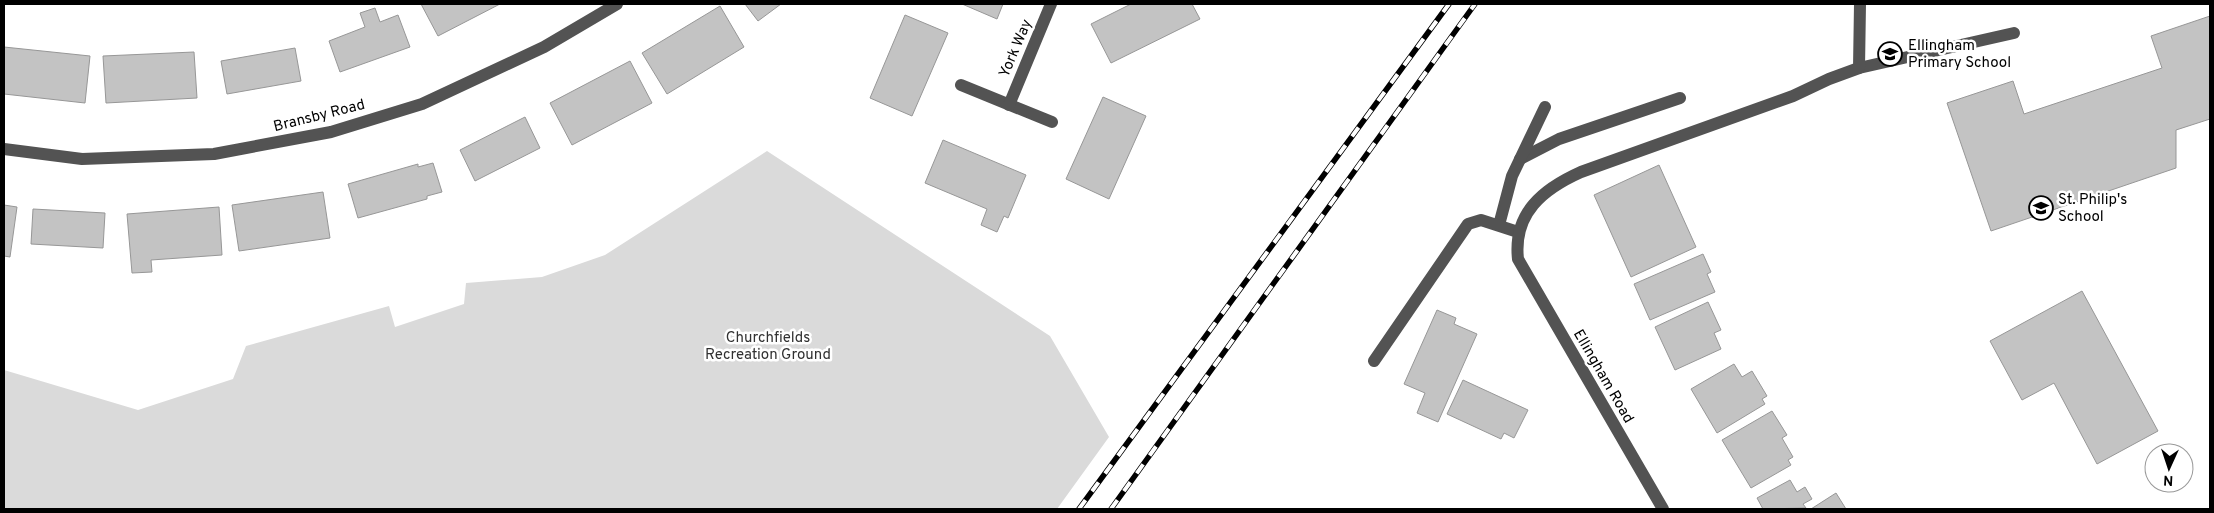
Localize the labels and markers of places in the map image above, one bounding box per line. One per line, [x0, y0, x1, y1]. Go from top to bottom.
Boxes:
place label: Ellingham Primary School [1908, 37, 2011, 73]
school or university icon: Ellingham Primary School [1877, 41, 1903, 67]
place label: St. Philip's School [2058, 191, 2127, 227]
school or university icon: St. Philip's School [2028, 195, 2054, 221]

